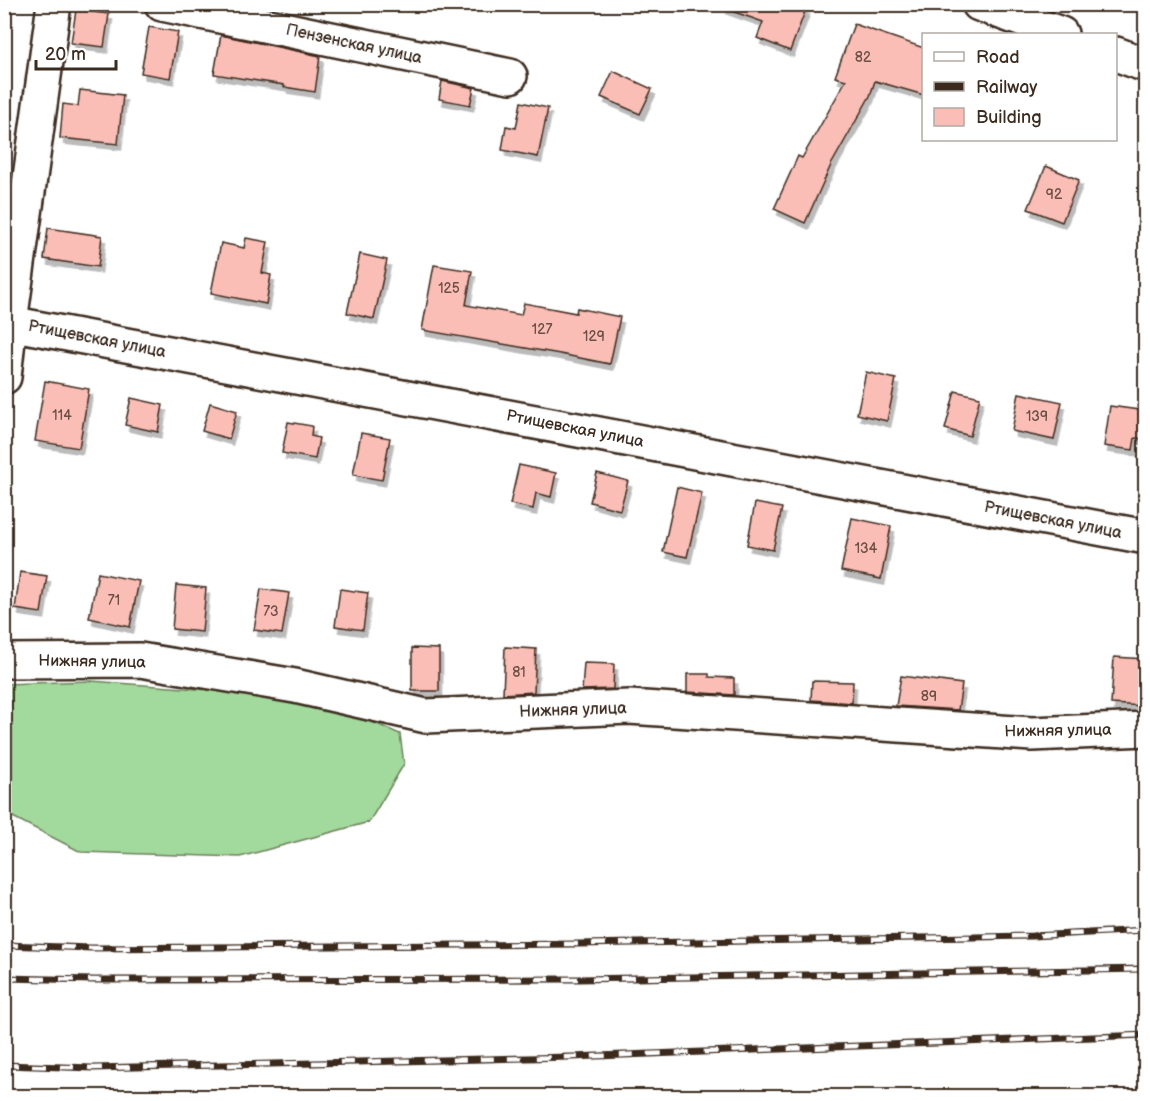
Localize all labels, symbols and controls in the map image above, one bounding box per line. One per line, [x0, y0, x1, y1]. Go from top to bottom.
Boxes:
street label: Пензенская улица [284, 20, 424, 68]
scale bar [36, 33, 116, 71]
legend [922, 33, 1117, 141]
text: 20 m [45, 44, 86, 65]
text: Road [976, 47, 1020, 68]
house number: 82 [855, 49, 872, 66]
text: Railway [976, 77, 1038, 98]
text: Building [976, 107, 1042, 128]
house number: 92 [1046, 186, 1063, 203]
house number: 125 [438, 280, 460, 297]
street label: Ртищевская улица [27, 316, 168, 362]
house number: 127 [532, 321, 552, 338]
house number: 129 [583, 328, 605, 345]
street label: Ртищевская улица [505, 406, 646, 452]
house number: 114 [52, 407, 72, 424]
house number: 139 [1026, 408, 1048, 425]
street label: Ртищевская улица [983, 497, 1124, 543]
house number: 134 [855, 540, 878, 557]
house number: 71 [108, 592, 120, 609]
house number: 73 [263, 603, 279, 620]
street label: Нижняя улица [38, 652, 146, 672]
house number: 81 [512, 664, 526, 681]
house number: 89 [921, 688, 937, 705]
street label: Нижняя улица [519, 699, 628, 721]
street label: Нижняя улица [1004, 721, 1112, 741]

